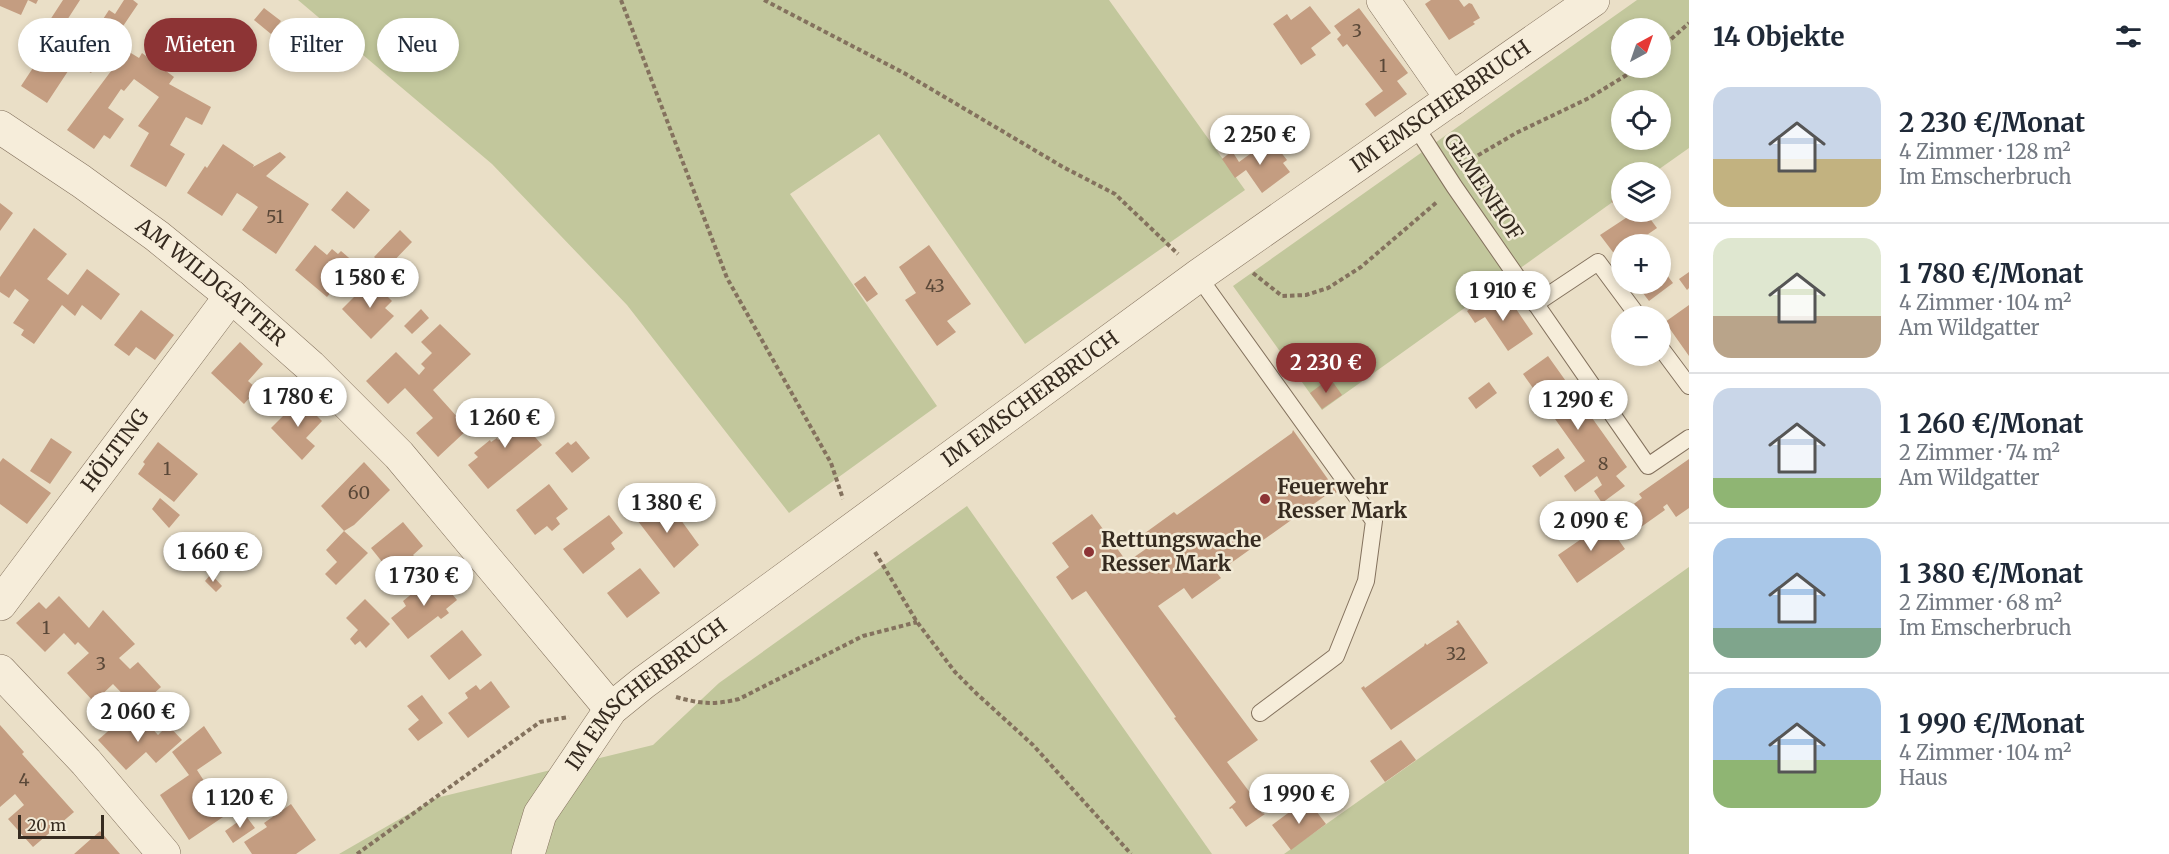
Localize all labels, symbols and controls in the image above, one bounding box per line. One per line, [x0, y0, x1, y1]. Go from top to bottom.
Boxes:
chip: Kaufen [18, 18, 132, 72]
chip: Mieten [144, 18, 257, 72]
chip: Filter [269, 18, 365, 72]
chip: Neu [377, 18, 459, 72]
north arrow [1611, 18, 1671, 78]
map controls [1611, 18, 1671, 366]
house number: 3 [1352, 19, 1362, 42]
text: 14 Objekte [1713, 20, 1844, 53]
icon: filters [2112, 20, 2145, 53]
street label: IM EMSCHERBRUCH [1345, 34, 1536, 178]
house number: 1 [1379, 54, 1387, 77]
button: locate [1611, 90, 1671, 150]
text: 2 230 €/Monat [1899, 106, 2085, 139]
icon: home [1761, 111, 1833, 183]
pin: 2 250 € [1205, 115, 1315, 166]
text: 2 250 € [1224, 122, 1296, 147]
street label: GEMENHOF [1438, 128, 1529, 246]
text: 4 Zimmer · 128 m² [1899, 139, 2071, 164]
button: layers [1611, 162, 1671, 222]
text: Im Emscherbruch [1899, 164, 2072, 189]
house number: 51 [266, 205, 284, 228]
street label: AM WILDGATTER [130, 211, 292, 352]
button: + [1611, 234, 1671, 294]
text: 1 780 €/Monat [1899, 257, 2083, 290]
pin: 1 580 € [315, 258, 425, 309]
icon: home [1761, 262, 1833, 334]
text: 1 580 € [335, 265, 405, 290]
pin: 1 910 € [1448, 271, 1558, 322]
house number: 43 [925, 274, 945, 297]
text: 1 910 € [1470, 278, 1536, 303]
text: 4 Zimmer · 104 m² [1899, 290, 2071, 315]
button: − [1611, 306, 1671, 366]
text: Am Wildgatter [1899, 315, 2040, 340]
street label: IM EMSCHERBRUCH [936, 325, 1124, 473]
pin: 2 230 € [1271, 343, 1381, 394]
text: 2 230 € [1290, 350, 1362, 375]
pin: 1 780 € [243, 377, 353, 428]
pin: 1 290 € [1523, 380, 1633, 431]
text: 1 780 € [263, 384, 333, 409]
text: 1 290 € [1543, 387, 1613, 412]
pin: 1 260 € [450, 398, 560, 449]
street label: HÖLTING [75, 403, 155, 497]
text: 1 260 € [470, 405, 540, 430]
text: 1 260 €/Monat [1899, 407, 2083, 440]
icon: home [1761, 412, 1833, 484]
text: 2 Zimmer · 74 m² [1899, 440, 2060, 465]
house number: 8 [1598, 452, 1608, 475]
house number: 1 [163, 457, 171, 480]
text: Am Wildgatter [1899, 465, 2040, 490]
place label: Feuerwehr Resser Mark [1277, 473, 1407, 524]
house number: 60 [348, 481, 370, 504]
pin: 1 380 € [612, 483, 722, 534]
text: 1 380 € [632, 490, 702, 515]
marker: Feuerwehr Resser Mark [1258, 492, 1272, 506]
pin: 2 090 € [1536, 501, 1646, 552]
text: 2 090 € [1554, 508, 1628, 533]
place label: Rettungswache Resser Mark [1101, 526, 1261, 577]
pin: 1 660 € [158, 532, 268, 583]
text: 1 660 € [177, 539, 249, 564]
marker: Rettungswache Resser Mark [1082, 545, 1096, 559]
pin: 1 730 € [369, 556, 479, 607]
text: 1 380 €/Monat [1899, 557, 2083, 590]
icon: home [1761, 562, 1833, 634]
text: 1 730 € [389, 563, 459, 588]
text: 2 Zimmer · 68 m² [1899, 590, 2062, 615]
street label: IM EMSCHERBRUCH [560, 612, 732, 775]
text: Im Emscherbruch [1899, 615, 2072, 640]
house number: 1 [42, 616, 50, 639]
house number: 32 [1446, 642, 1466, 665]
house number: 3 [96, 652, 106, 675]
pin: 2 060 € [83, 692, 193, 743]
text: 2 060 € [101, 699, 175, 724]
text: 1 990 €/Monat [1899, 707, 2085, 740]
icon: home [1761, 712, 1833, 784]
text: 4 Zimmer · 104 m² [1899, 740, 2071, 765]
text: Haus [1899, 765, 1948, 790]
house number: 4 [18, 768, 30, 791]
pin: 1 990 € [1244, 774, 1354, 825]
pin: 1 120 € [185, 778, 295, 829]
text: 1 990 € [1263, 781, 1335, 806]
text: 1 120 € [206, 785, 274, 810]
scale bar [18, 812, 104, 840]
text: 20 m [27, 815, 66, 835]

